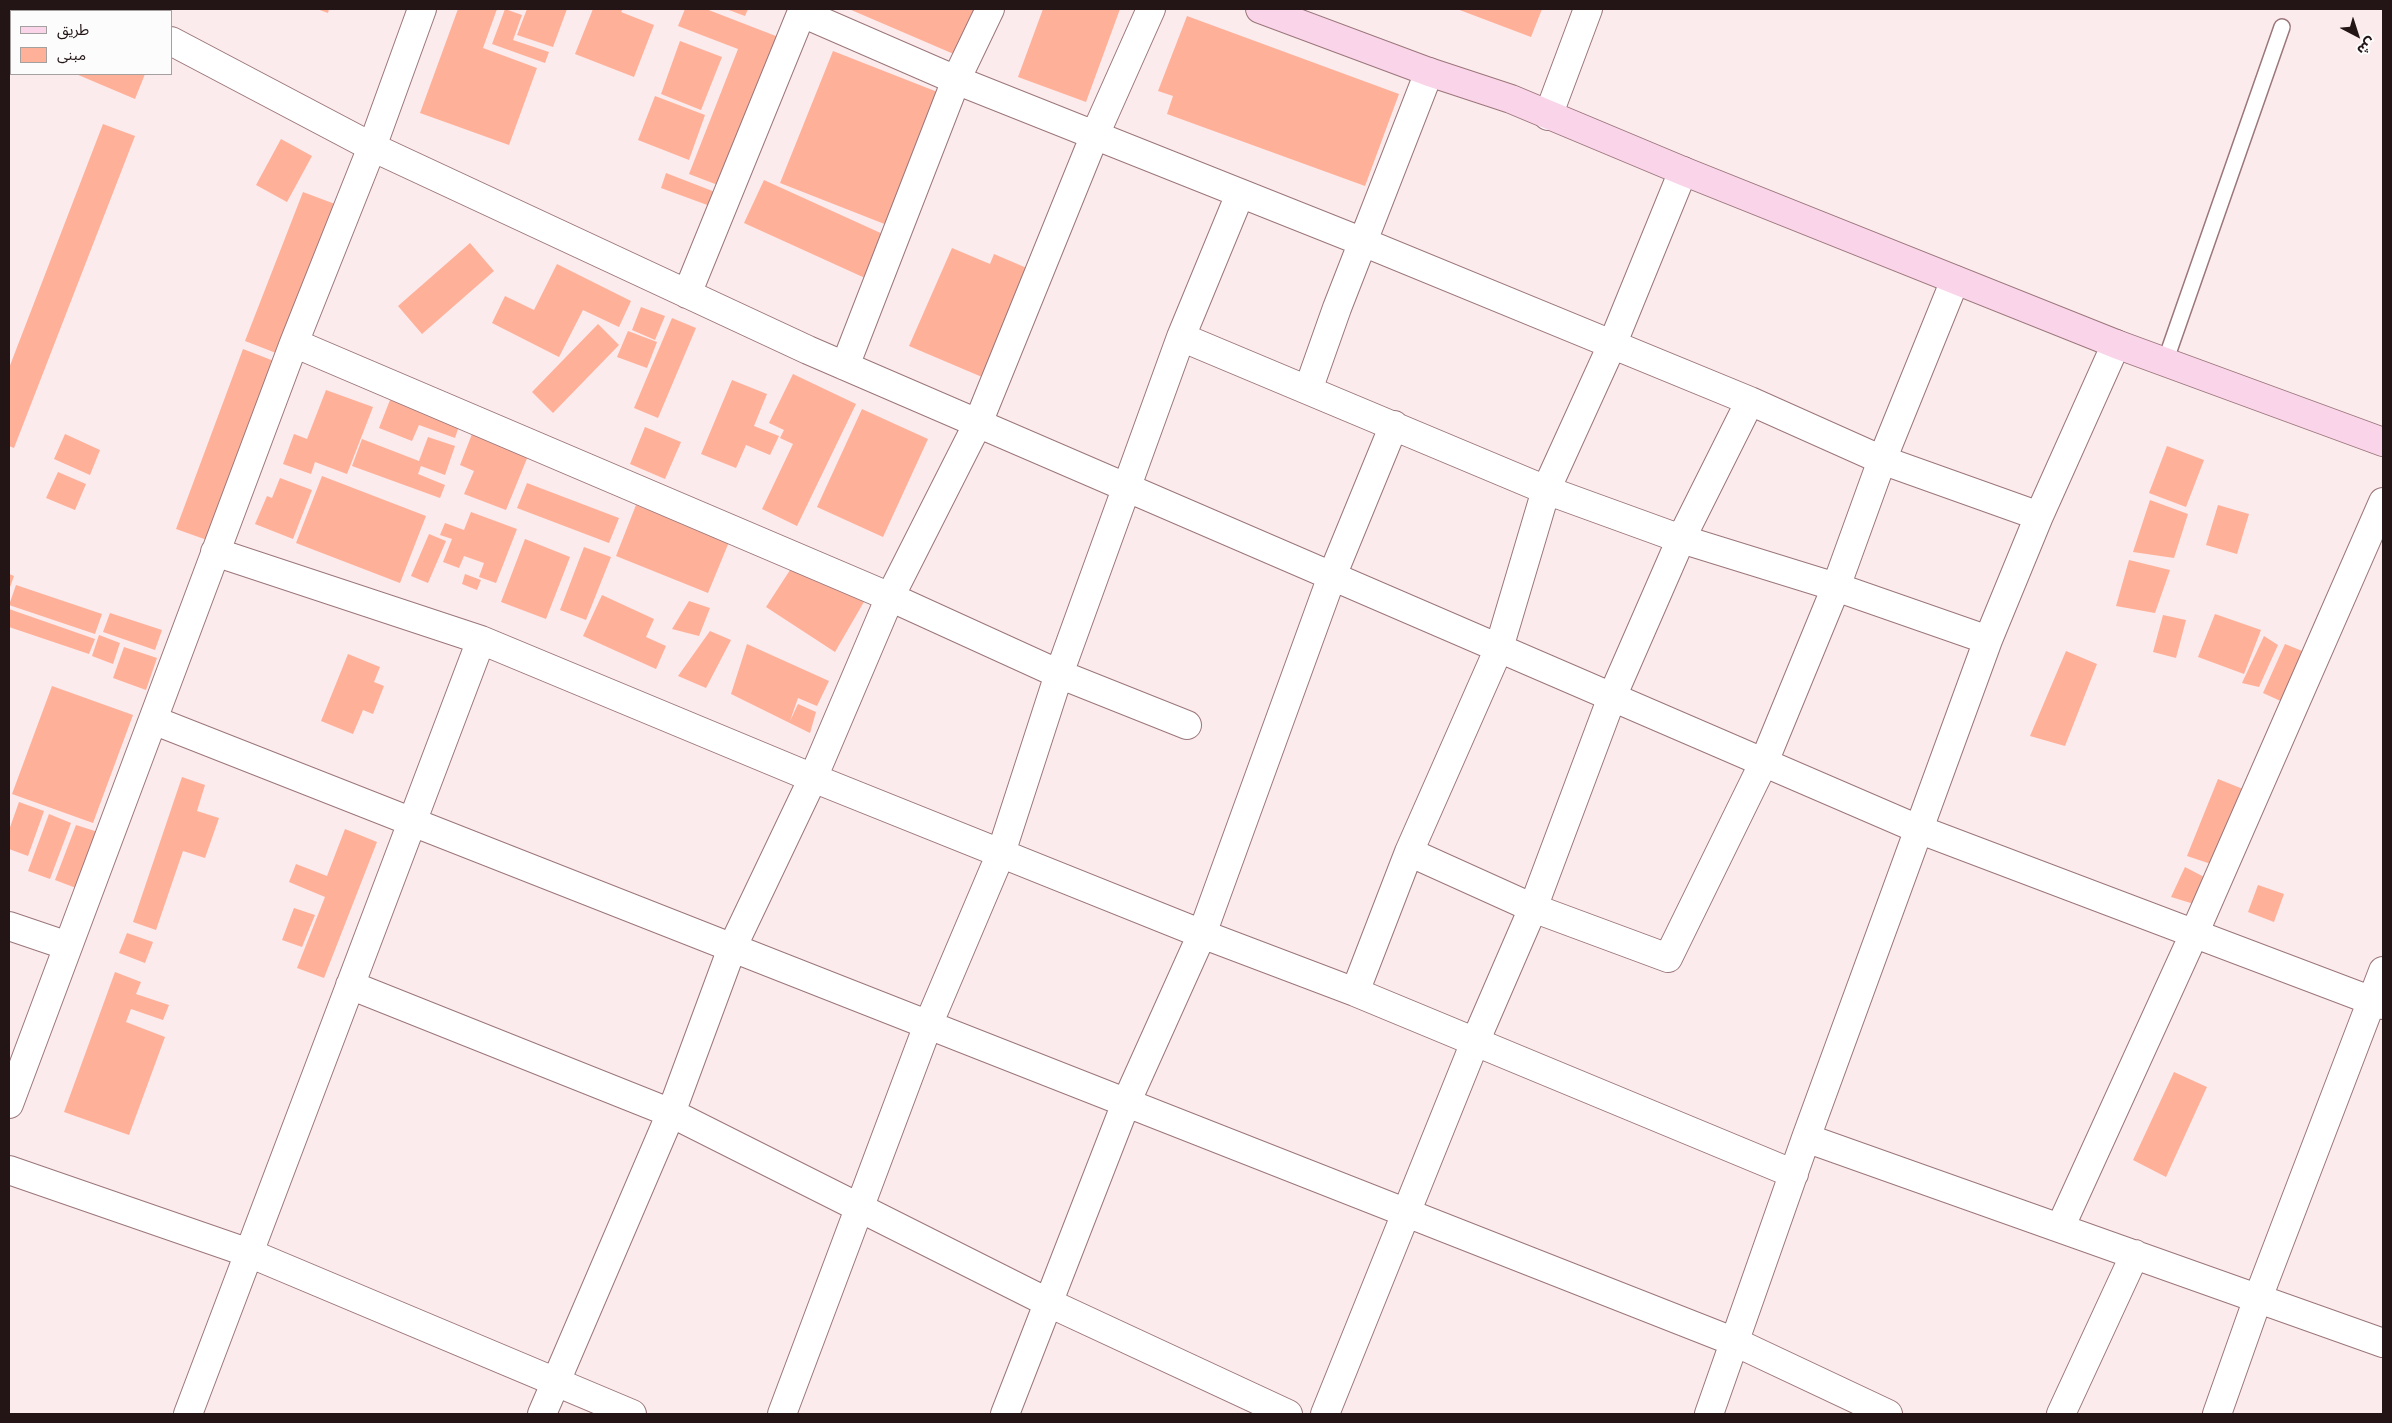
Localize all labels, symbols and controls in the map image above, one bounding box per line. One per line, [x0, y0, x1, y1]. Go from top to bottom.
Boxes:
legend [10, 10, 172, 75]
north arrow [2332, 10, 2382, 60]
text: طريق [57, 19, 89, 39]
text: ش [2354, 33, 2380, 60]
text: مبنى [57, 44, 86, 64]

